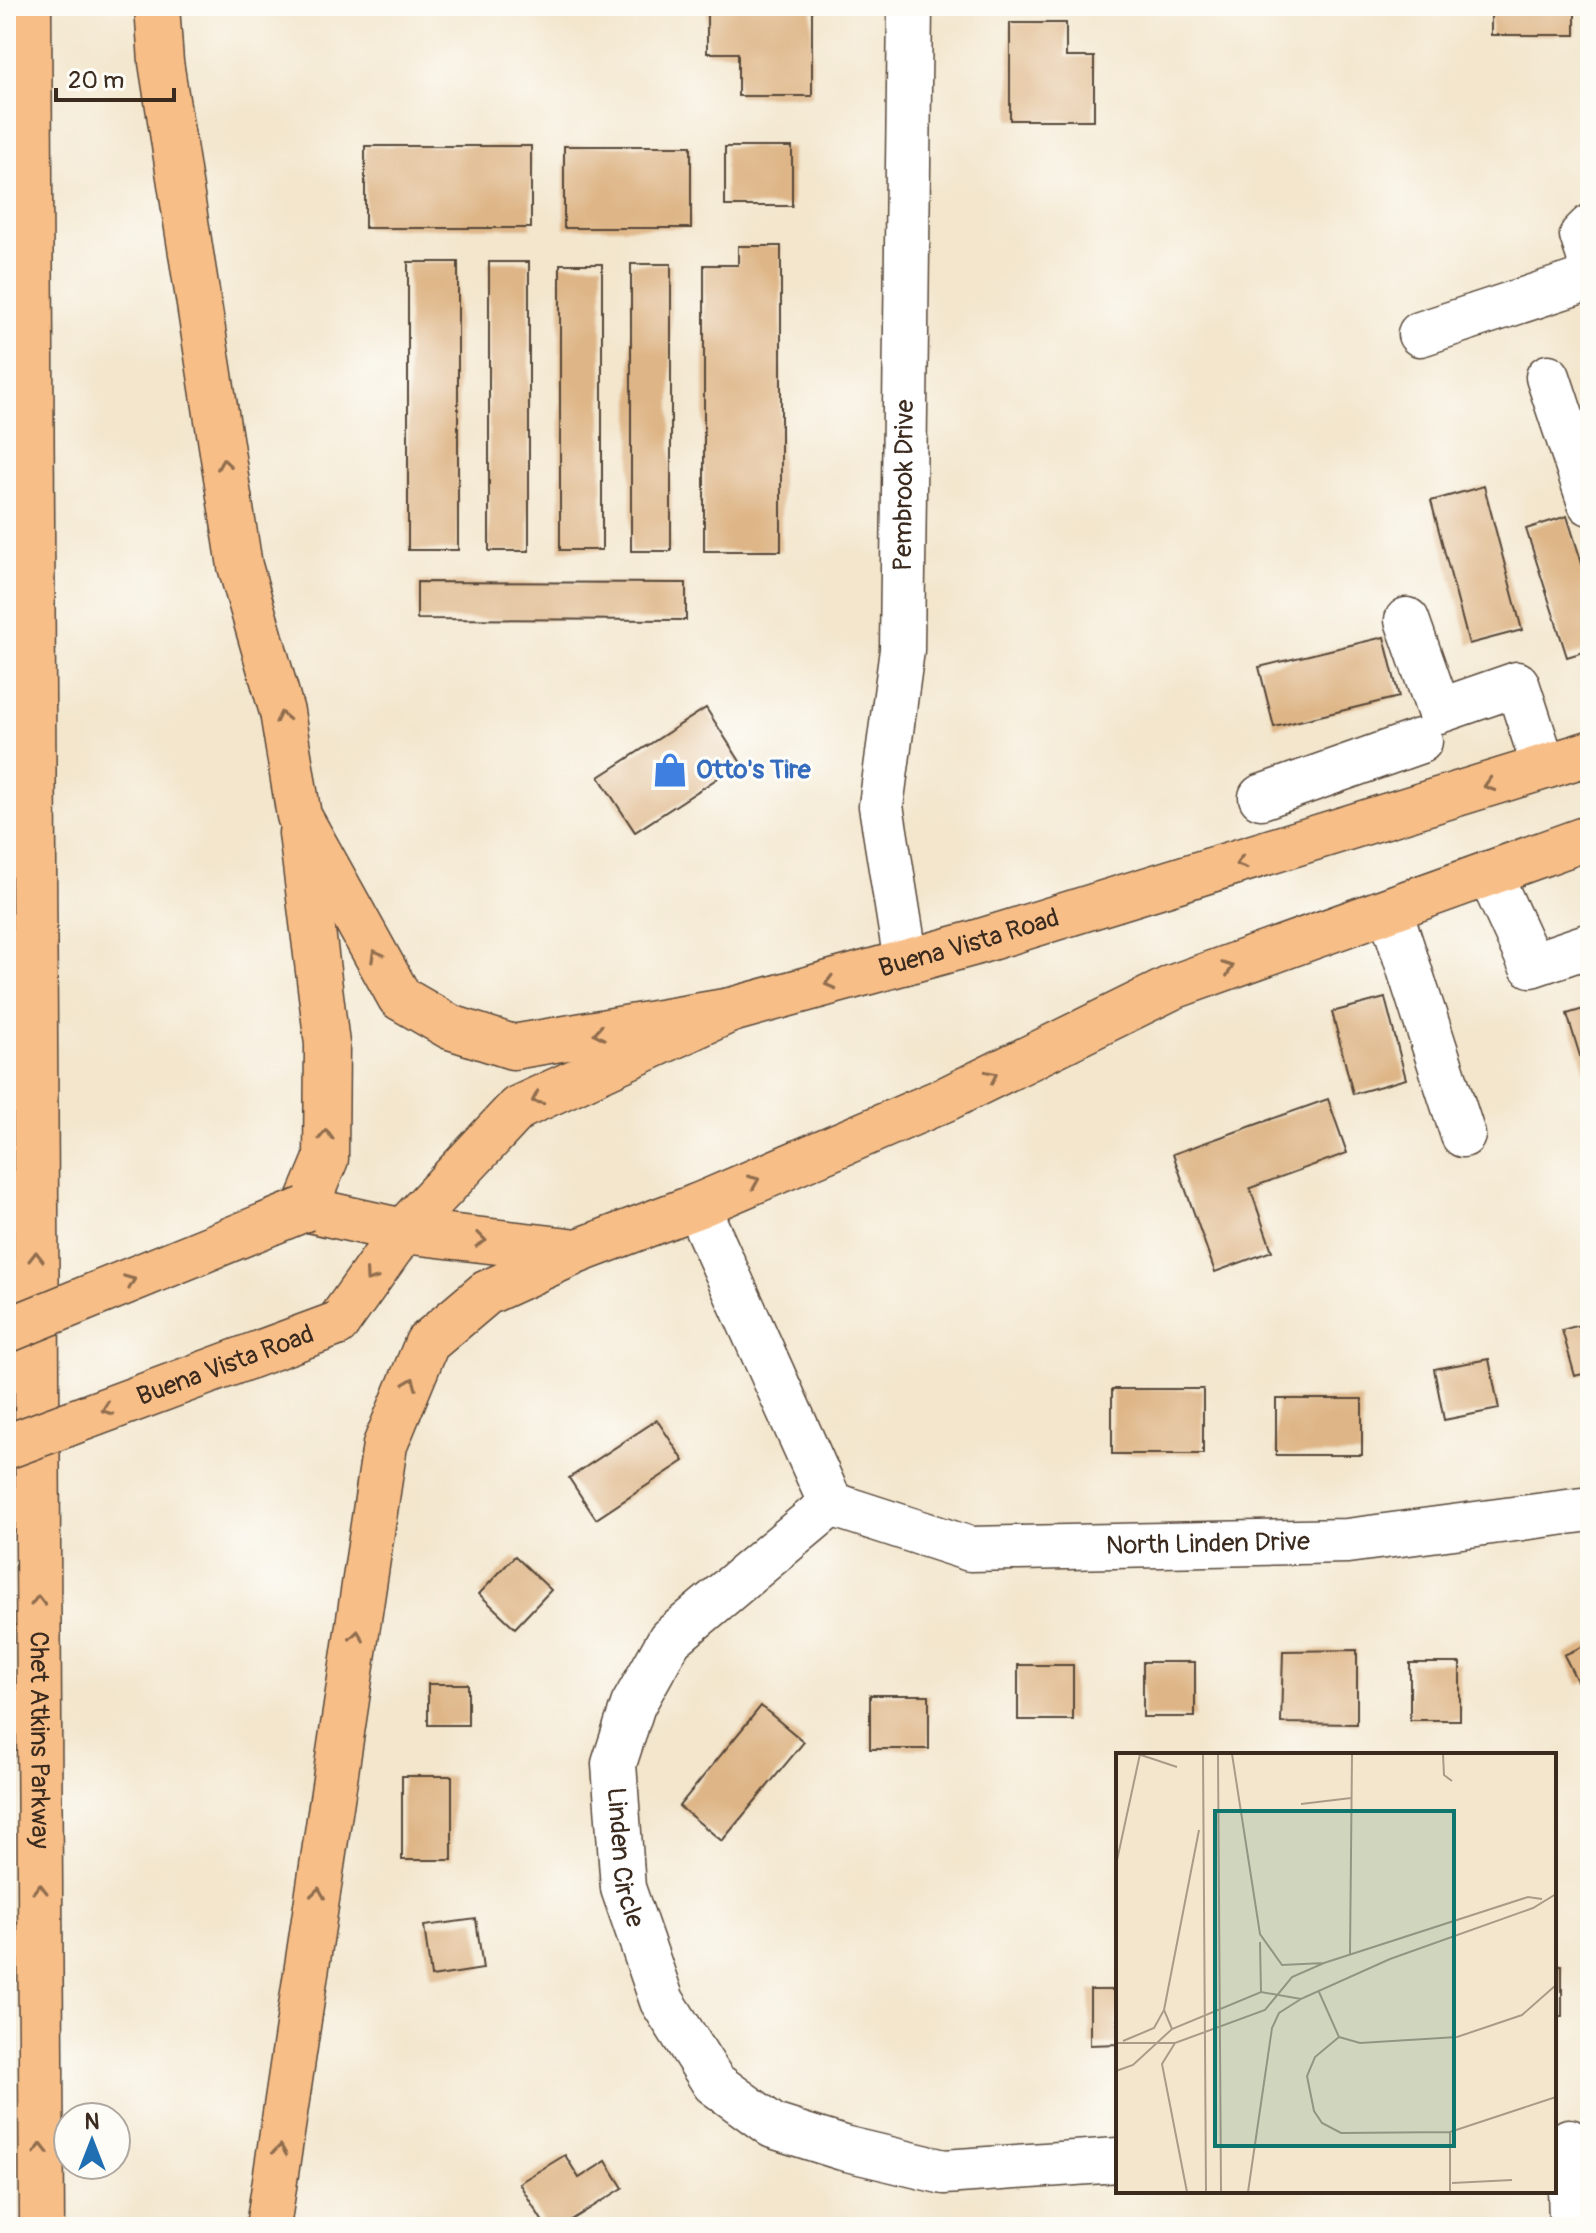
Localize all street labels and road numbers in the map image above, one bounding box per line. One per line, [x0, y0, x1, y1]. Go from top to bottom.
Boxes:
street label: Pembrook Drive [887, 399, 921, 571]
street label: Buena Vista Road [875, 902, 1063, 985]
street label: Buena Vista Road [132, 1318, 318, 1413]
street label: North Linden Drive [1105, 1526, 1310, 1562]
street label: Chet Atkins Parkway [23, 1631, 56, 1849]
street label: Linden Circle [600, 1786, 651, 1932]

